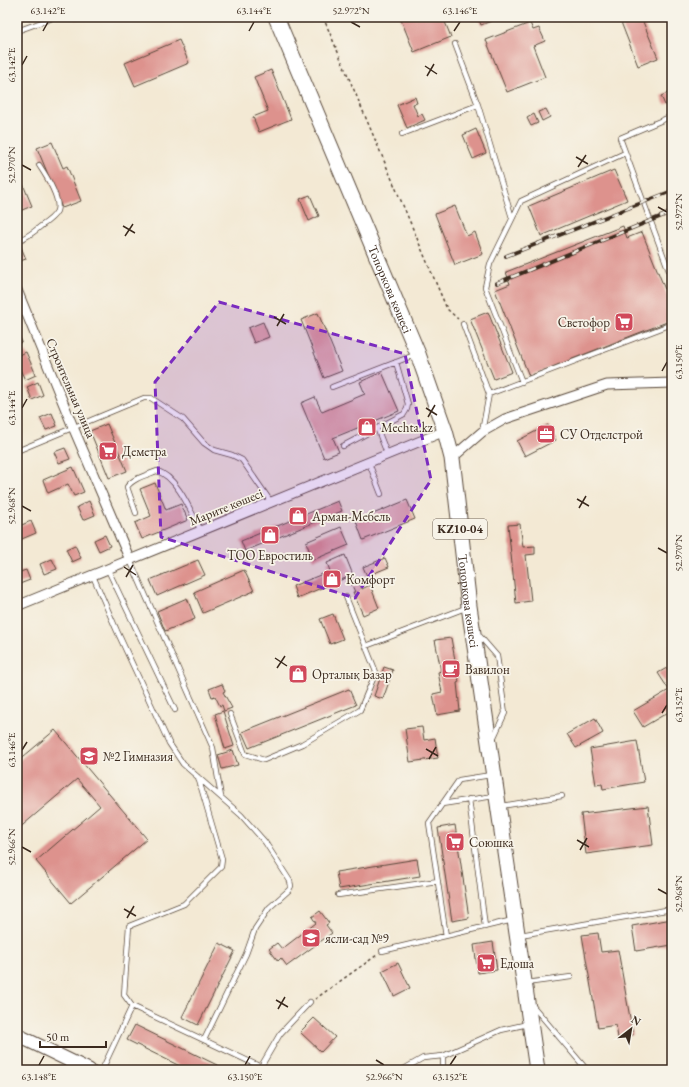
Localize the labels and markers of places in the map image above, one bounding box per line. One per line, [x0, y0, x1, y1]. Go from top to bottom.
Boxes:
supermarket icon: Светофор [613, 311, 635, 333]
place label: Светофор [558, 314, 610, 331]
shop icon: Mechta.kz [356, 416, 378, 438]
place label: Mechta.kz [381, 419, 433, 436]
office icon: СУ Отделстрой [535, 423, 557, 445]
place label: СУ Отделстрой [560, 426, 643, 443]
supermarket icon: Деметра [97, 440, 119, 462]
place label: Деметра [122, 443, 167, 460]
shop icon: Арман-Мебель [287, 505, 309, 527]
place label: Арман-Мебель [311, 508, 391, 525]
shop icon: ТОО Евростиль [259, 524, 281, 546]
place label: ТОО Евростиль [227, 547, 313, 564]
shop icon: Комфорт [321, 568, 343, 590]
place label: Комфорт [346, 571, 396, 588]
cafe icon: Вавилон [440, 658, 462, 680]
place label: Вавилон [465, 661, 510, 678]
shop icon: Орталық Базар [287, 663, 309, 685]
place label: Орталық Базар [312, 666, 392, 683]
school or university icon: №2 Гимназия [78, 745, 100, 767]
place label: №2 Гимназия [103, 748, 173, 765]
supermarket icon: Союшка [444, 831, 466, 853]
place label: Союшка [469, 834, 514, 851]
school or university icon: ясли-сад №9 [300, 927, 322, 949]
place label: ясли-сад №9 [324, 930, 390, 947]
supermarket icon: Едоша [475, 952, 497, 974]
place label: Едоша [500, 955, 535, 972]

